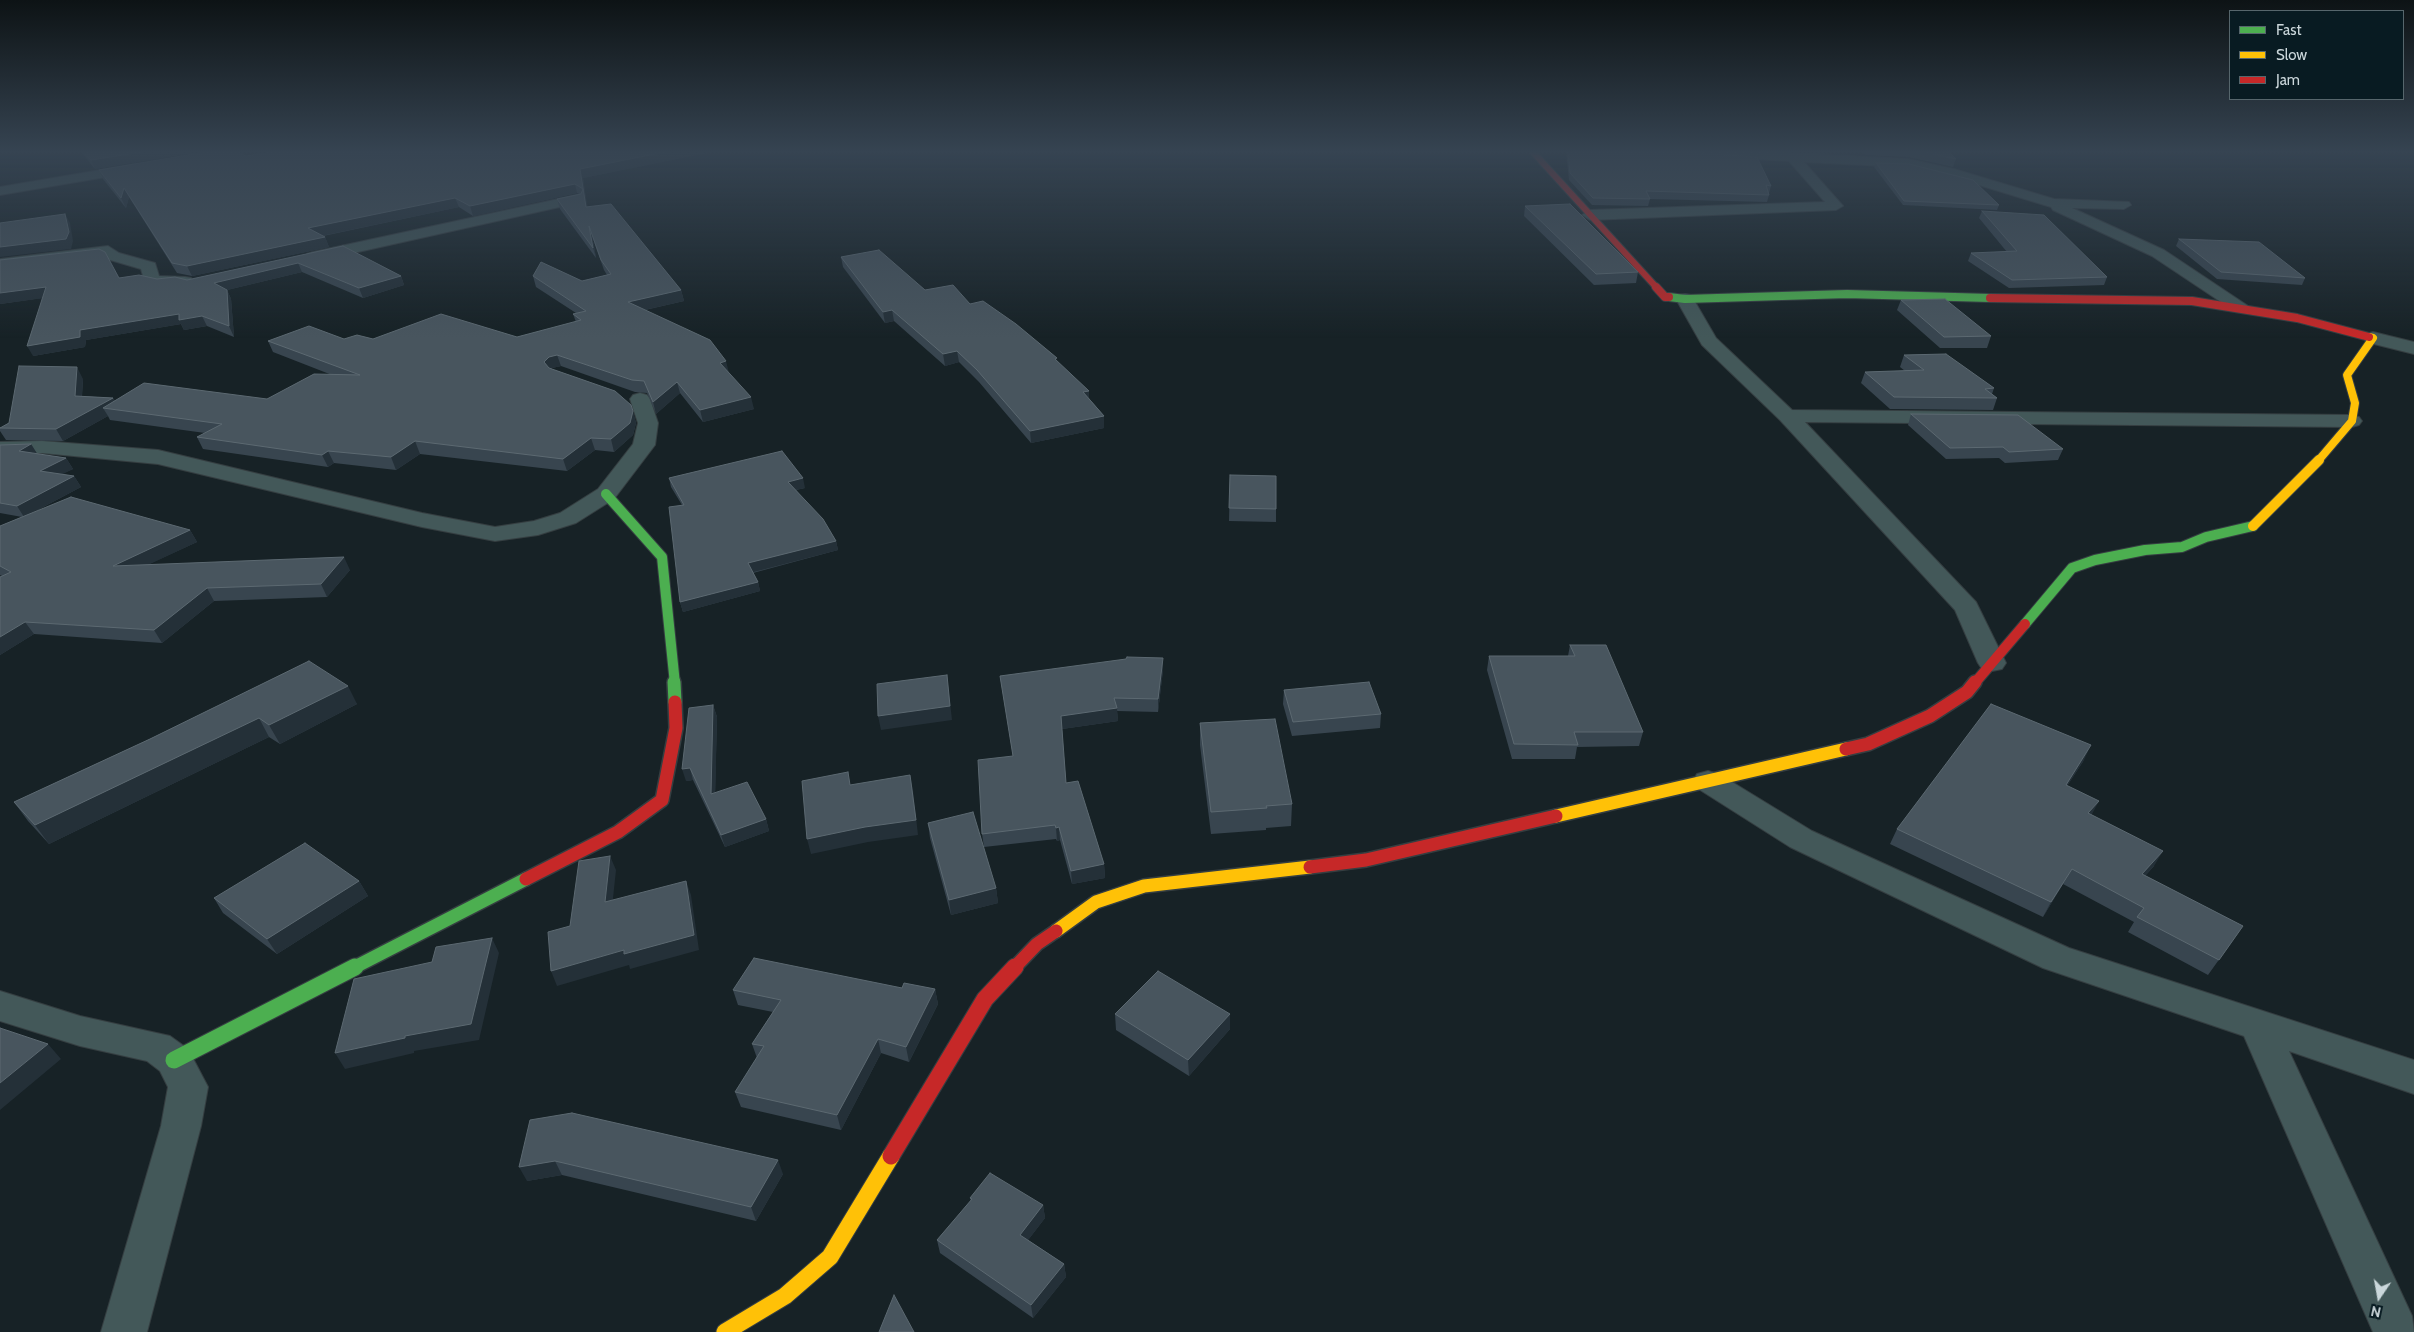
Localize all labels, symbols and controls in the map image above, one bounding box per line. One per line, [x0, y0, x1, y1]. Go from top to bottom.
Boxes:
legend [2229, 10, 2404, 100]
text: Fast [2276, 21, 2301, 39]
text: Slow [2276, 46, 2307, 64]
text: Jam [2276, 71, 2300, 89]
north arrow [2354, 1272, 2404, 1322]
text: N [2369, 1302, 2383, 1322]

